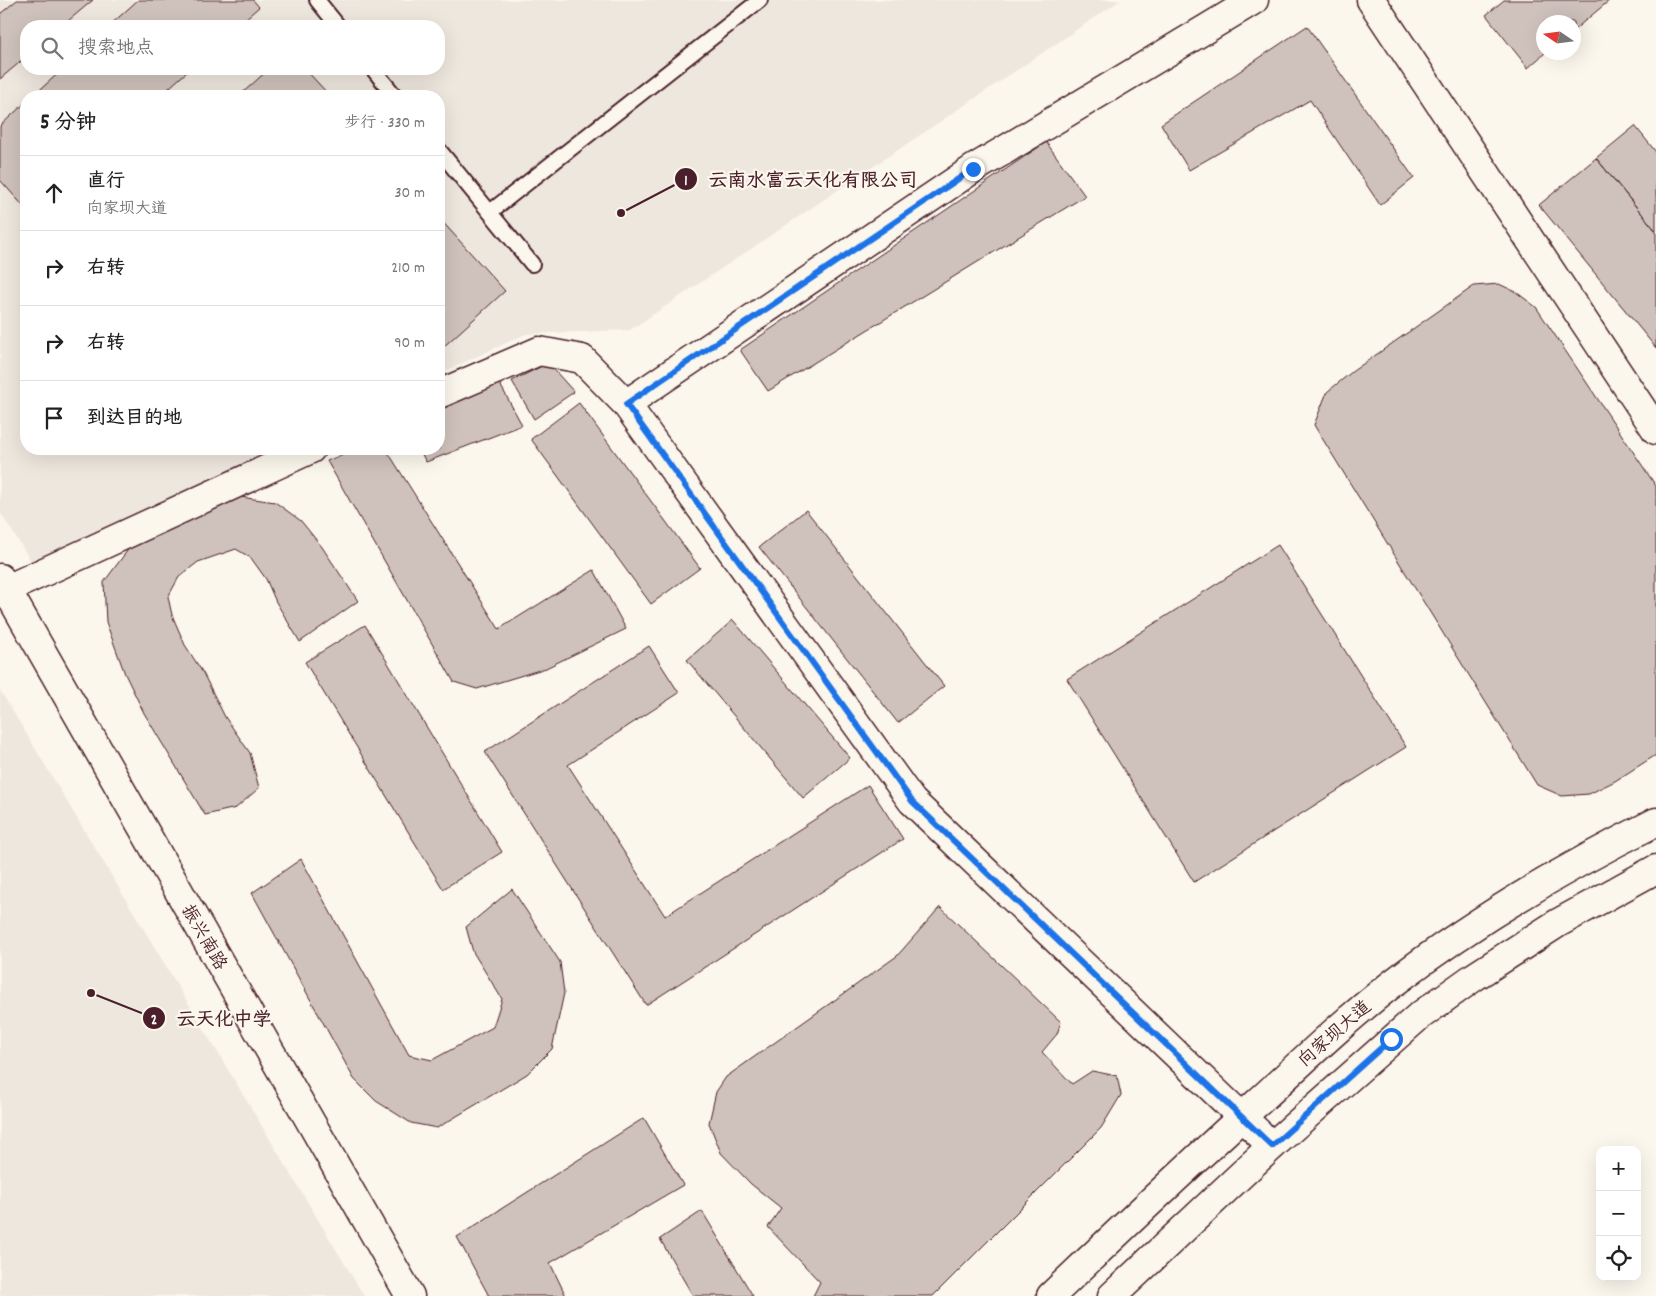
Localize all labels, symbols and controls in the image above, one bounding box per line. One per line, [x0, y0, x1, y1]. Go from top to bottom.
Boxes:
north arrow [1536, 15, 1581, 60]
search box [20, 20, 445, 75]
icon: search [38, 34, 66, 62]
text: 搜索地点 [78, 36, 154, 63]
text: 5 分钟 [40, 109, 97, 139]
text: 步行 · 330 m [344, 112, 425, 135]
route end [962, 158, 985, 181]
callout: 云南水富云天化有限公司 [674, 162, 928, 196]
text: 直行 [87, 169, 125, 196]
text: 云南水富云天化有限公司 [708, 169, 918, 196]
text: 1 [684, 171, 688, 193]
icon: ahead [40, 179, 68, 207]
text: 30 m [395, 182, 425, 205]
text: 向家坝大道 [87, 198, 167, 221]
icon: right [40, 254, 68, 282]
text: 右转 [87, 256, 125, 283]
text: 210 m [391, 257, 425, 280]
icon: right [40, 329, 68, 357]
text: 右转 [87, 331, 125, 358]
text: 90 m [394, 332, 425, 355]
icon: arrive [40, 404, 68, 432]
text: 到达目的地 [87, 406, 182, 433]
street label: 振兴南路 [174, 901, 232, 976]
street label: 向家坝大道 [1293, 996, 1378, 1074]
callout: 云天化中学 [142, 1001, 282, 1035]
text: 云天化中学 [176, 1008, 272, 1035]
text: 2 [151, 1010, 157, 1032]
route start [1380, 1028, 1403, 1051]
map controls [1596, 1146, 1641, 1281]
button: + [1596, 1146, 1641, 1191]
button: − [1596, 1191, 1641, 1236]
button: locate [1596, 1236, 1641, 1281]

